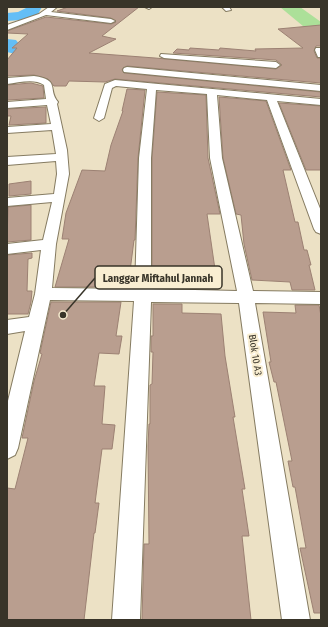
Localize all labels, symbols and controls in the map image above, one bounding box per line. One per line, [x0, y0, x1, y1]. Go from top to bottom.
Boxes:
callout: Langgar Miftahul Jannah [95, 266, 222, 289]
text: Langgar Miftahul Jannah [103, 272, 214, 285]
street label: Blok 10 A3 [246, 334, 264, 377]

